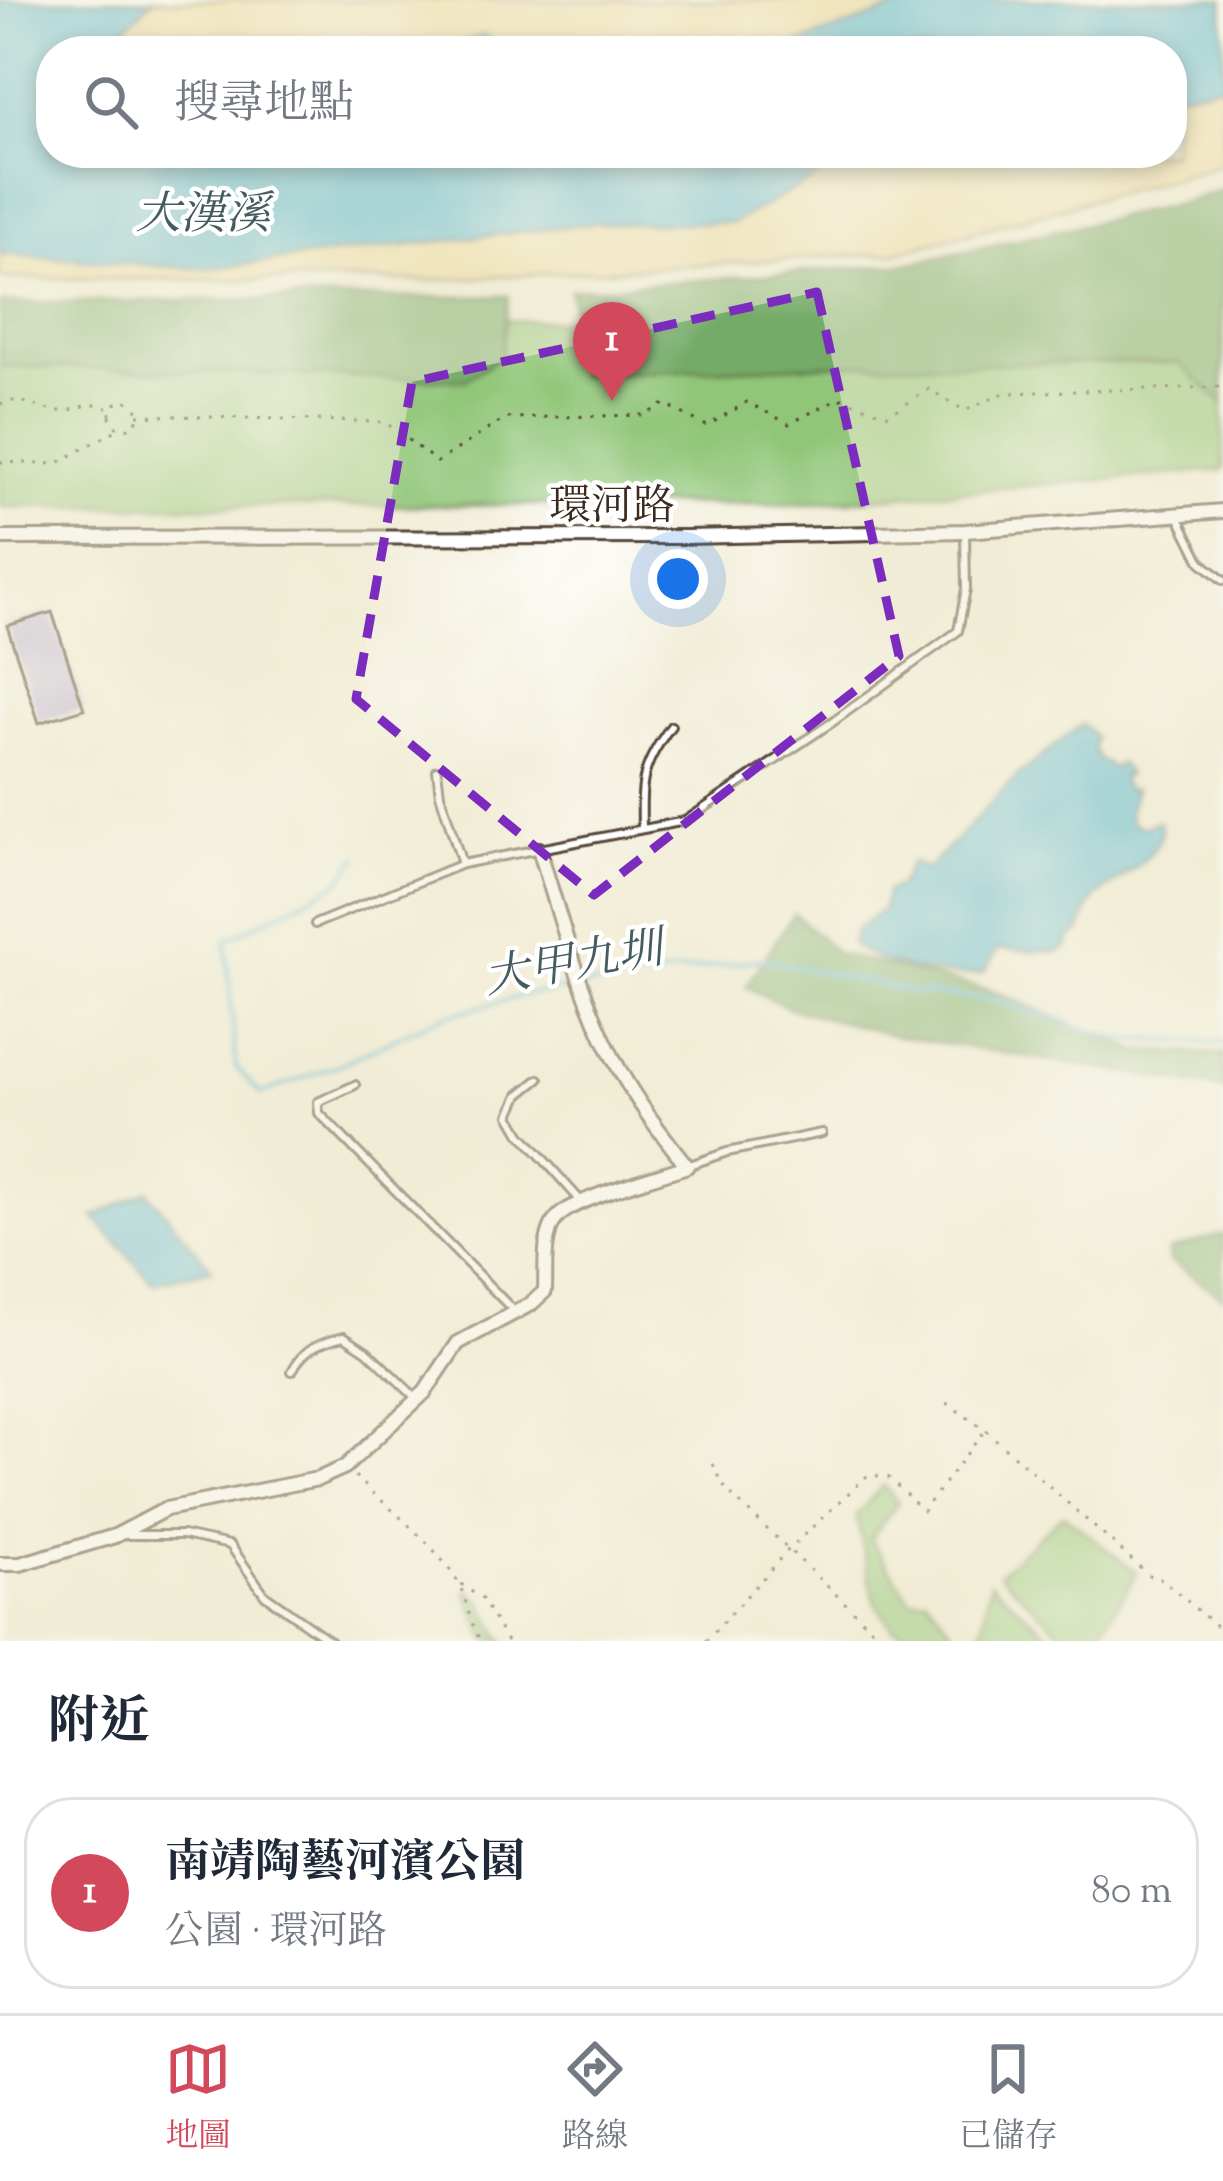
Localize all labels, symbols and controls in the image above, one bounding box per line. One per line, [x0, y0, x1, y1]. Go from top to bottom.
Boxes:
search box [36, 36, 1187, 168]
icon: search [78, 69, 144, 135]
text: 搜尋地點 [174, 74, 354, 139]
water label: 大漢溪 [135, 185, 275, 250]
pin: 1 [573, 302, 651, 401]
street label: 環河路 [549, 479, 675, 539]
your location [648, 549, 708, 609]
water label: 大甲九圳 [480, 918, 675, 1014]
text: 附近 [48, 1688, 150, 1761]
text: 南靖陶藝河濱公園 [165, 1833, 525, 1898]
text: 1 [83, 1865, 97, 1921]
text: 80 m [1091, 1865, 1172, 1921]
text: 公園 · 環河路 [165, 1906, 386, 1962]
tab: 地圖 [165, 2036, 231, 2162]
tab: 路線 [562, 2036, 628, 2162]
tab: 已儲存 [959, 2036, 1058, 2162]

